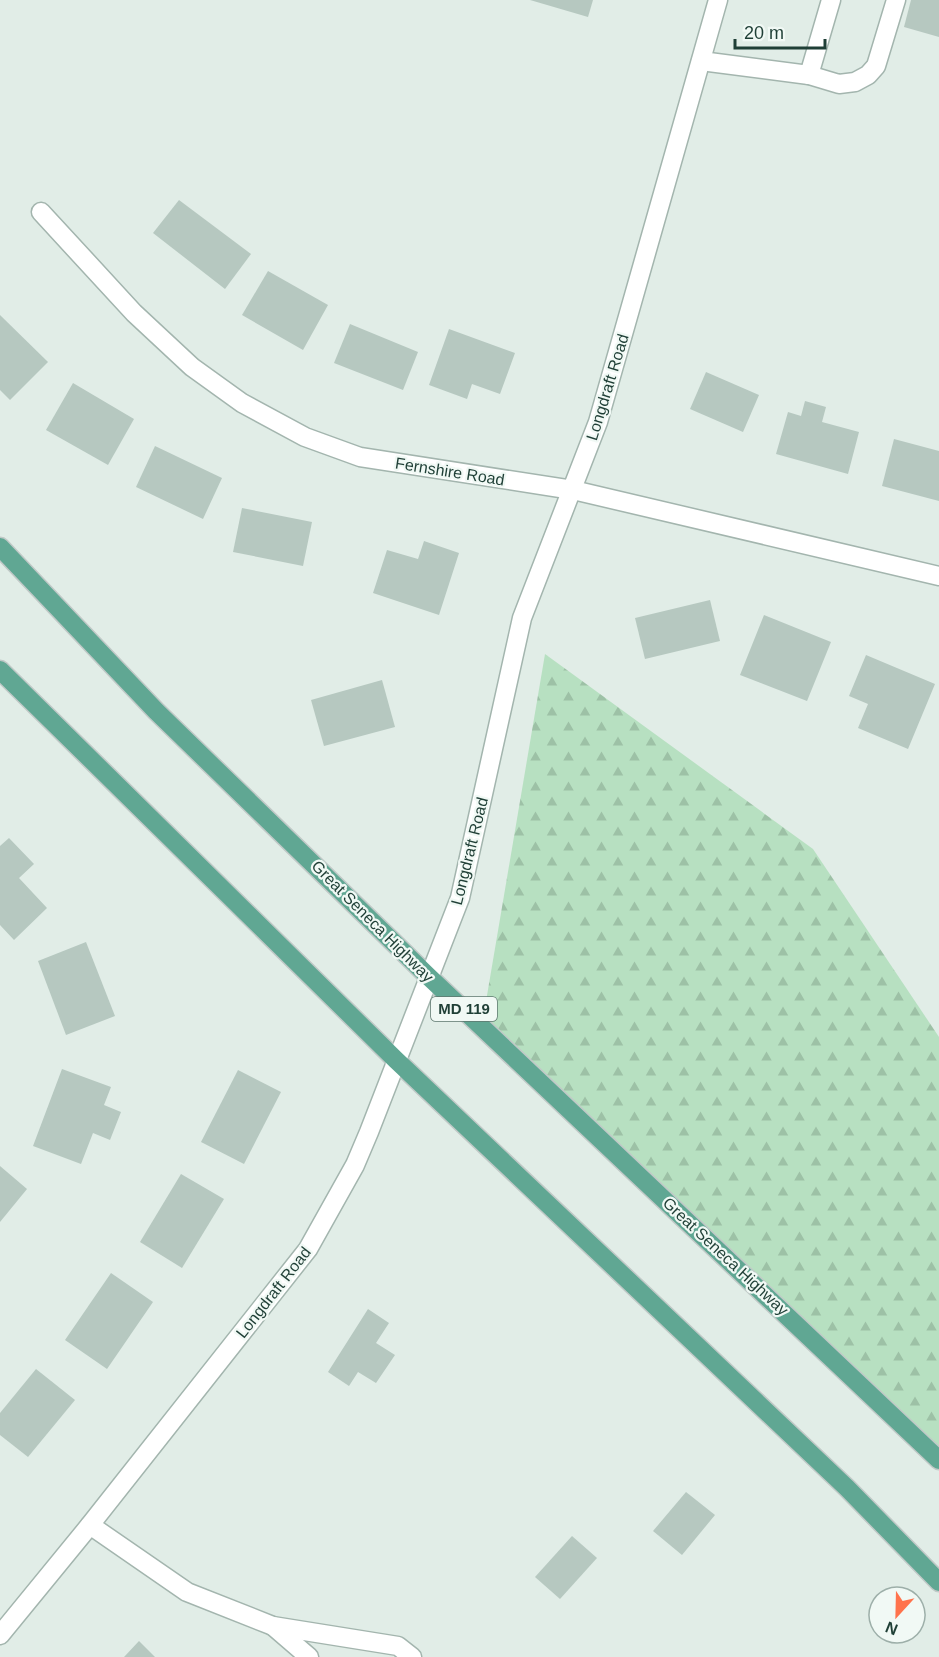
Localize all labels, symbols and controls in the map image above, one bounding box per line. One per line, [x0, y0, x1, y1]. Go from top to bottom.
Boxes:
scale bar [735, 12, 825, 50]
text: 20 m [744, 23, 784, 43]
street label: Longdraft Road [583, 332, 632, 442]
street label: Fernshire Road [394, 454, 506, 489]
street label: Longdraft Road [448, 796, 491, 907]
street label: Great Seneca Highway [308, 857, 437, 986]
road number: MD 119 [431, 997, 497, 1021]
street label: Great Seneca Highway [660, 1194, 792, 1319]
street label: Longdraft Road [233, 1244, 314, 1341]
north arrow [867, 1585, 927, 1645]
text: N [883, 1618, 900, 1638]

